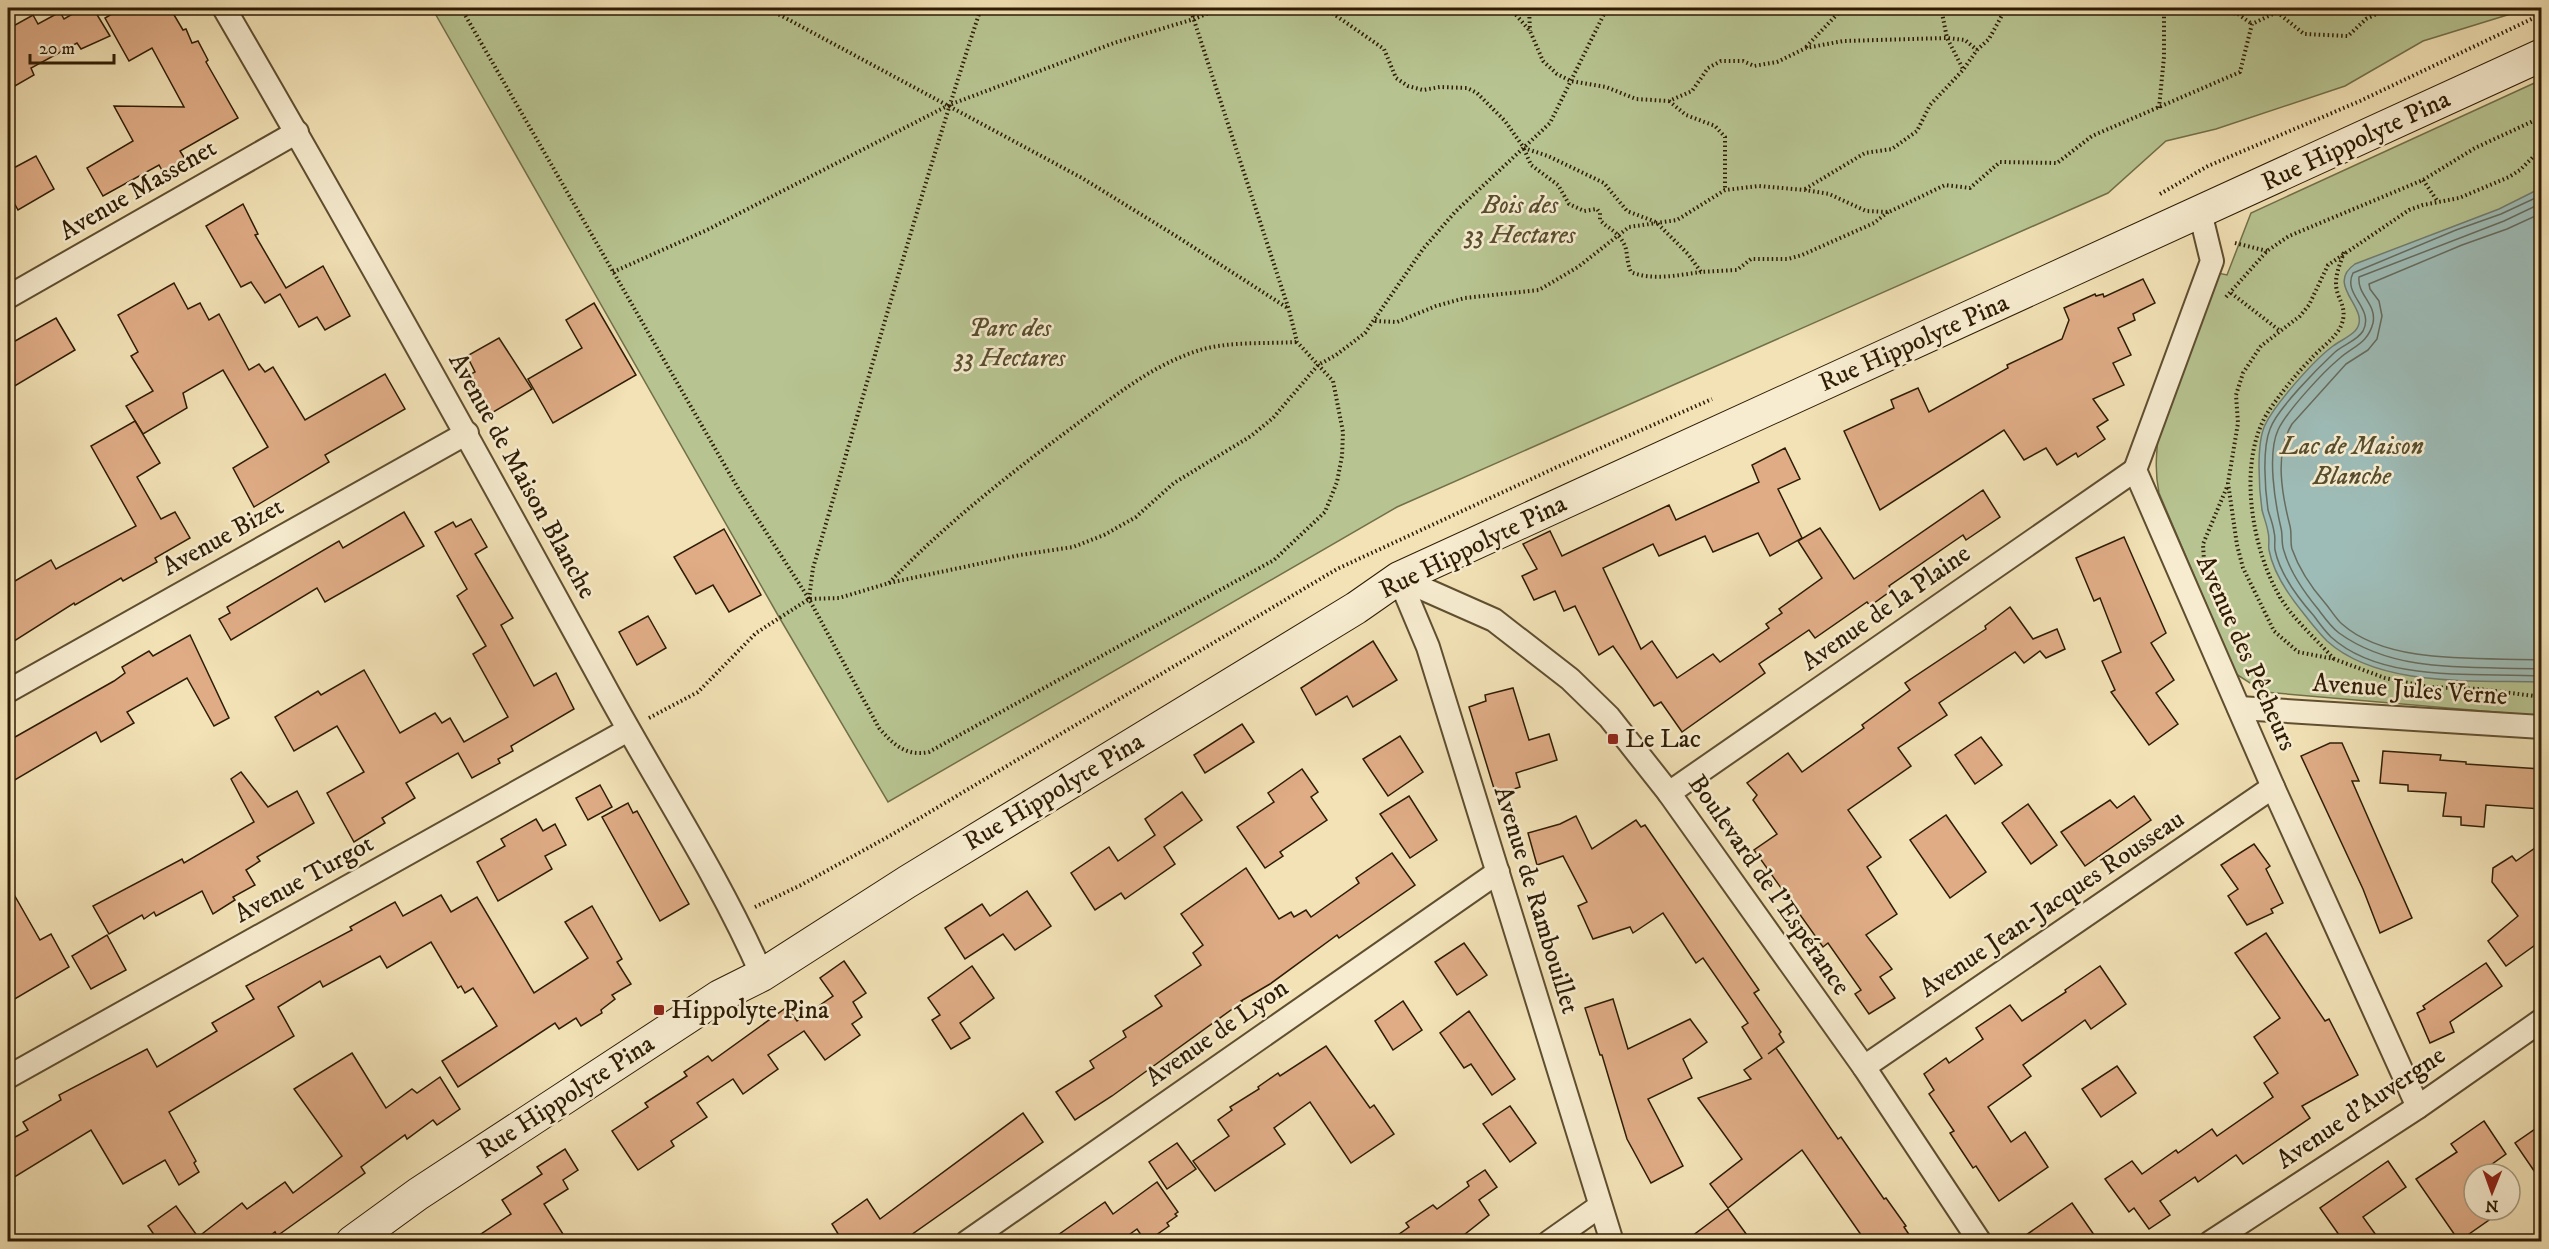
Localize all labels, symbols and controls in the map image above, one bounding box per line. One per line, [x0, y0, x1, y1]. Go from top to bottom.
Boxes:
scale bar [30, 27, 114, 65]
text: 20 m [39, 38, 75, 60]
street label: Rue Hippolyte Pina [2256, 83, 2456, 199]
street label: Avenue Massenet [54, 132, 222, 248]
park label: Bois des 33 Hectares [1464, 189, 1577, 252]
street label: Rue Hippolyte Pina [1814, 286, 2014, 400]
park label: Parc des 33 Hectares [954, 312, 1067, 375]
street label: Avenue de Maison Blanche [441, 347, 603, 605]
park label: Lac de Maison Blanche [2278, 430, 2424, 493]
street label: Rue Hippolyte Pina [1374, 487, 1572, 607]
street label: Avenue Bizet [156, 490, 290, 584]
street label: Avenue de la Plaine [1795, 537, 1977, 679]
street label: Avenue des Pêcheurs [2188, 550, 2304, 756]
street label: Avenue Jules Verne [2311, 667, 2509, 713]
place label: Le Lac [1625, 723, 1701, 756]
street label: Rue Hippolyte Pina [958, 725, 1150, 859]
marker: Le Lac [1606, 732, 1620, 746]
street label: Boulevard de l'Espérance [1680, 768, 1858, 1002]
street label: Avenue de Rambouillet [1486, 782, 1586, 1018]
street label: Avenue Jean-Jacques Rousseau [1913, 803, 2191, 1005]
street label: Avenue Turgot [229, 827, 379, 931]
street label: Avenue de Lyon [1139, 971, 1295, 1094]
place label: Hippolyte Pina [671, 994, 829, 1027]
marker: Hippolyte Pina [652, 1003, 666, 1017]
street label: Rue Hippolyte Pina [471, 1028, 661, 1166]
street label: Avenue d'Auvergne [2270, 1039, 2452, 1177]
north arrow [2462, 1162, 2522, 1222]
text: N [2485, 1196, 2498, 1216]

